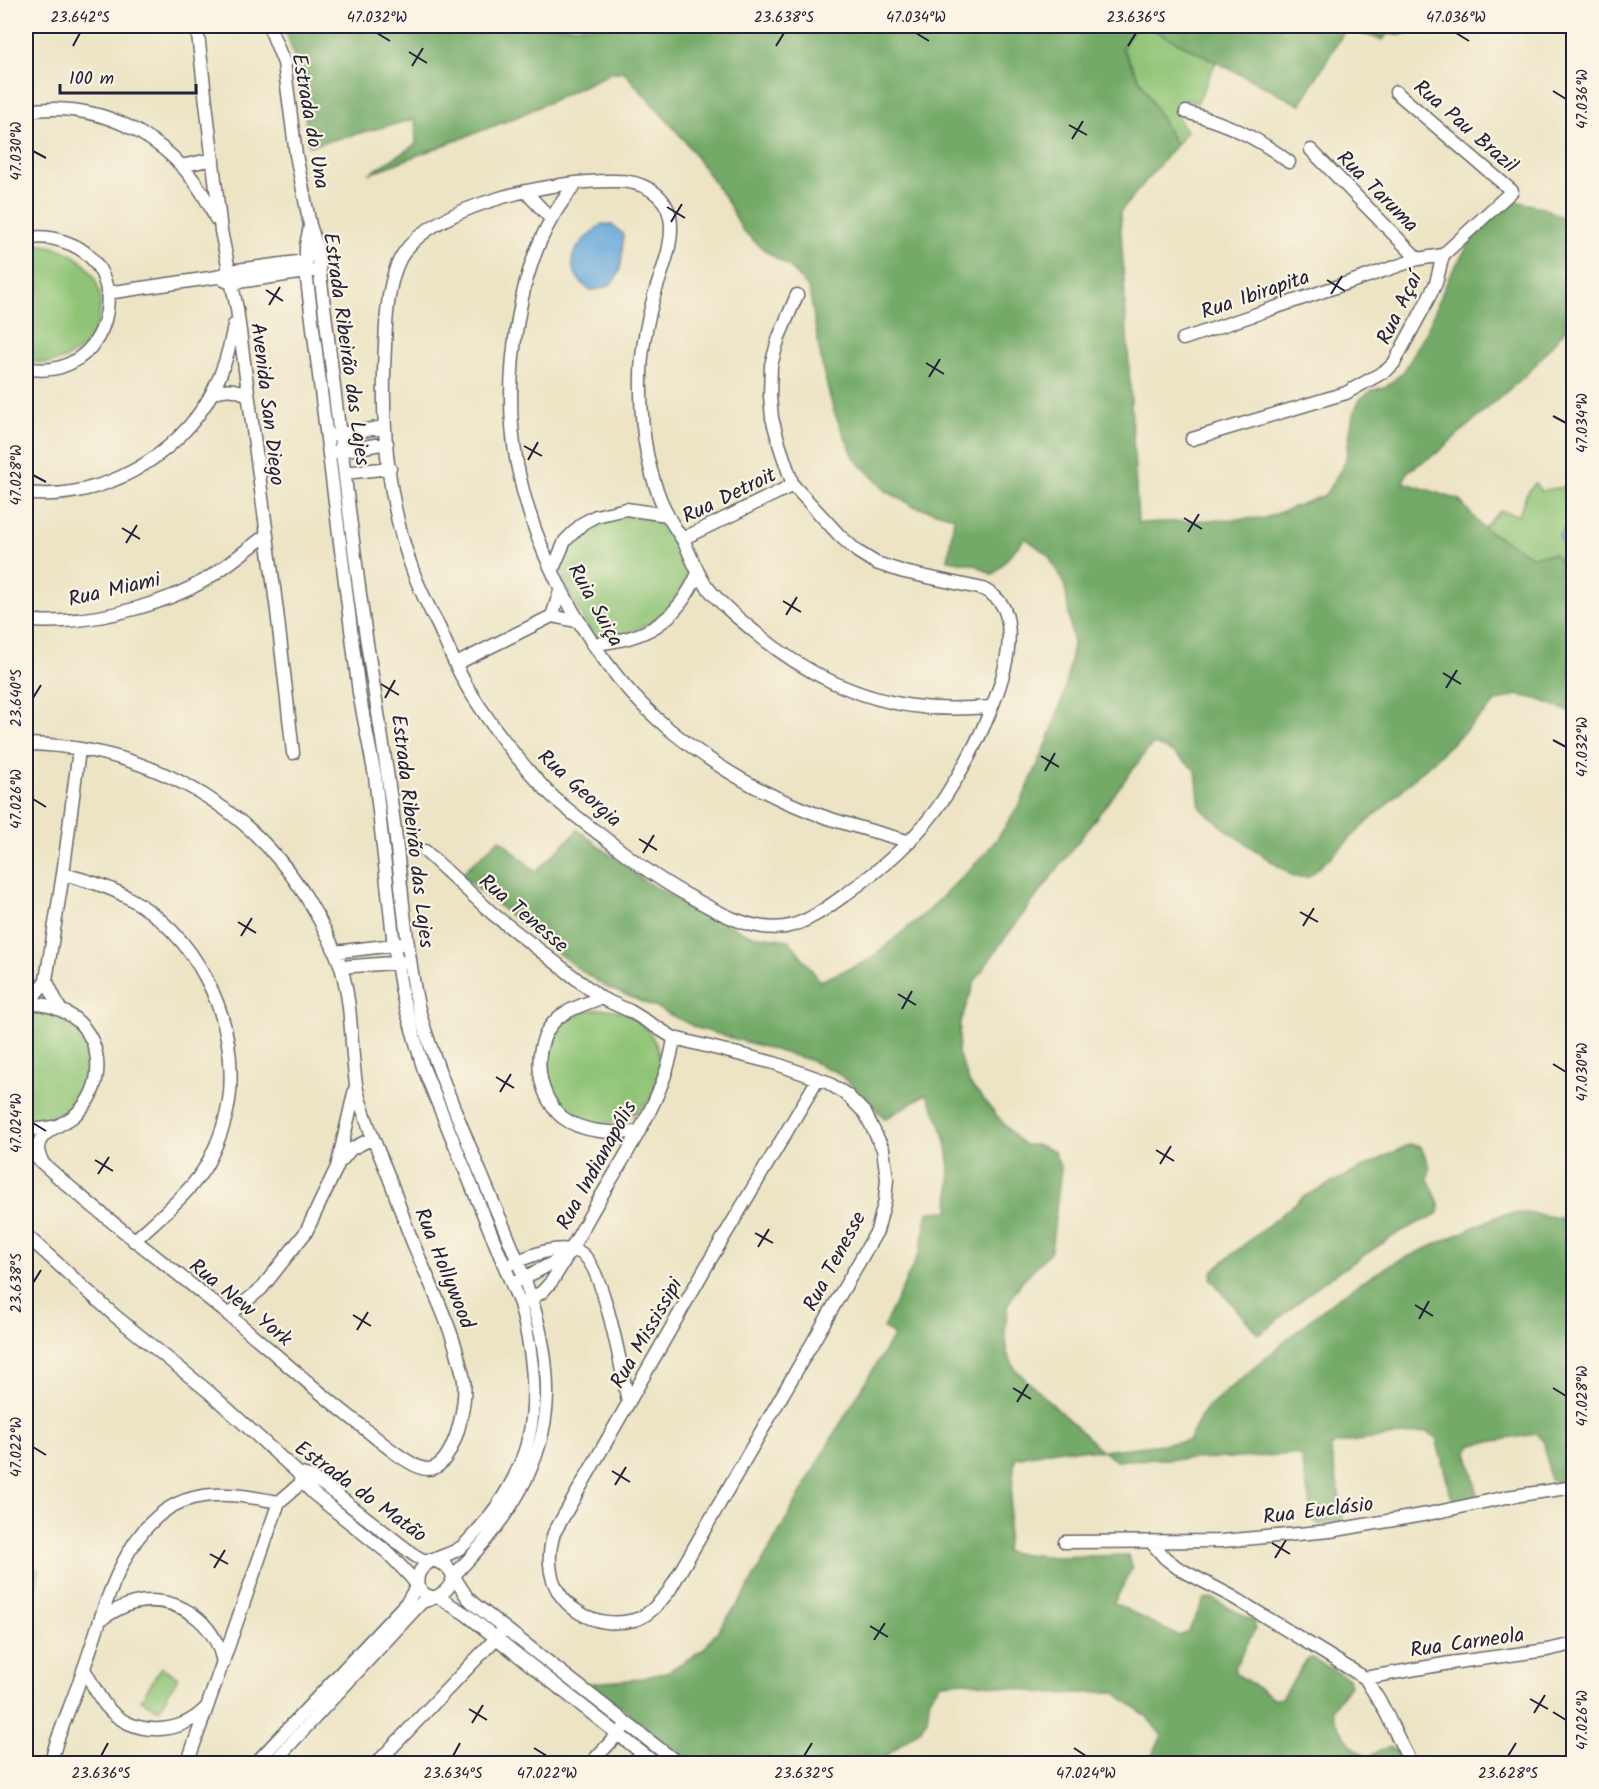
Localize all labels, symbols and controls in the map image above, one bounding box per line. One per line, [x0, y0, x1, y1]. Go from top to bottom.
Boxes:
text: 23.642°S [50, 6, 110, 30]
text: 47.032°W [347, 6, 407, 30]
text: 23.638°S [754, 6, 814, 30]
text: 47.034°W [886, 6, 946, 30]
text: 23.636°S [1106, 6, 1166, 30]
text: 47.036°W [1426, 6, 1486, 30]
street label: Estrada do Una [281, 51, 338, 192]
scale bar [60, 57, 196, 95]
text: 100 m [69, 65, 114, 94]
text: 47.036°W [1571, 69, 1595, 129]
street label: Rua Pau Brazil [1405, 72, 1525, 182]
text: 47.030°W [5, 121, 29, 181]
street label: Rua Taruma [1328, 143, 1426, 241]
street label: Estrada Ribeirão das Lajes [313, 230, 378, 468]
street label: Rua Ibirapita [1197, 261, 1314, 329]
street label: Rua Açaí [1369, 264, 1434, 351]
street label: Avenida San Diego [240, 321, 293, 488]
text: 47.034°W [1571, 393, 1595, 453]
text: 47.028°W [5, 444, 29, 505]
street label: Rua Detroit [677, 459, 783, 533]
street label: Ruia Suiça [558, 558, 631, 654]
street label: Rua Miami [65, 564, 165, 617]
text: 23.640°S [5, 669, 29, 727]
street label: Estrada Ribeirão das Lajes [381, 712, 442, 950]
text: 47.032°W [1571, 717, 1595, 777]
street label: Rua Georgia [529, 742, 629, 836]
text: 47.026°W [5, 769, 29, 829]
street label: Rua Tenesse [471, 866, 576, 962]
text: 47.030°W [1571, 1042, 1595, 1102]
text: 47.024°W [5, 1093, 29, 1153]
street label: Rua Indianapólis [548, 1095, 647, 1236]
street label: Rua Hollywood [404, 1203, 483, 1335]
street label: Rua Tenesse [795, 1205, 876, 1318]
street label: Rua New York [181, 1251, 299, 1355]
text: 23.638°S [5, 1253, 29, 1313]
street label: Rua Mississipi [602, 1271, 693, 1395]
text: 47.028°W [1571, 1365, 1595, 1426]
text: 47.022°W [5, 1416, 29, 1477]
street label: Estrada do Matão [287, 1433, 433, 1552]
street label: Rua Euclásio [1261, 1488, 1375, 1535]
street label: Rua Carneola [1408, 1619, 1527, 1668]
text: 47.026°W [1571, 1690, 1595, 1750]
text: 23.636°S [71, 1762, 131, 1786]
text: 23.634°S [423, 1762, 483, 1786]
text: 47.022°W [517, 1762, 578, 1786]
text: 23.632°S [774, 1762, 834, 1786]
text: 47.024°W [1056, 1762, 1116, 1786]
text: 23.628°S [1478, 1762, 1538, 1786]

